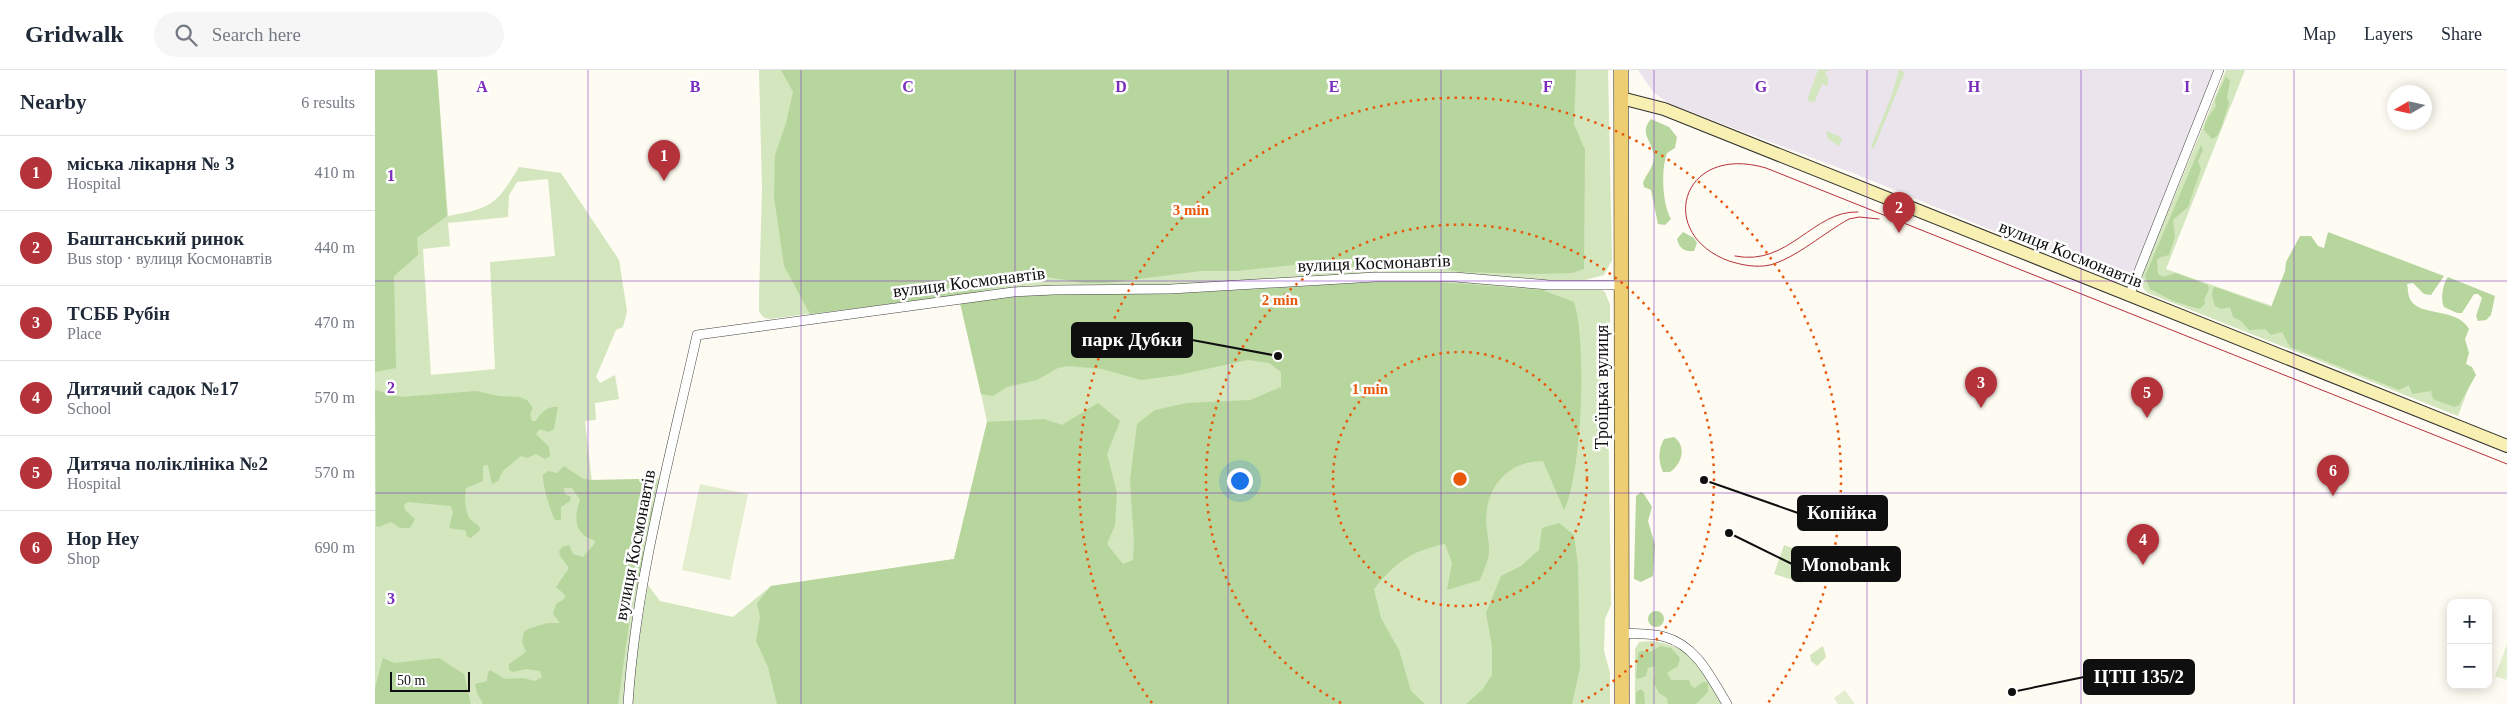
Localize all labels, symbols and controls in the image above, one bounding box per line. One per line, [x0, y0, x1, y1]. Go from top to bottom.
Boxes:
search box [154, 12, 504, 57]
text: Gridwalk [25, 21, 124, 47]
icon: search [172, 21, 200, 49]
text: Search here [212, 24, 301, 45]
text: Map [2303, 24, 2336, 44]
text: Layers [2364, 24, 2413, 44]
text: Share [2441, 24, 2482, 44]
text: A [476, 78, 488, 95]
text: B [690, 78, 701, 95]
text: C [902, 78, 914, 95]
text: D [1115, 78, 1127, 95]
text: E [1329, 78, 1339, 95]
text: F [1543, 78, 1553, 95]
text: G [1755, 78, 1768, 95]
text: H [1968, 78, 1981, 95]
text: I [2184, 78, 2190, 95]
north arrow [2387, 85, 2432, 130]
text: Nearby [20, 90, 87, 114]
text: 6 results [301, 94, 355, 111]
pin: 1 [648, 140, 680, 181]
text: міська лікарня № 3 [67, 153, 235, 174]
text: 1 [32, 164, 40, 181]
text: 410 m [315, 164, 355, 181]
text: 1 [387, 167, 395, 184]
text: Hospital [67, 175, 121, 192]
pin: 2 [1883, 192, 1915, 233]
text: 3 min [1173, 202, 1210, 218]
street label: вулиця Космонавтів [1996, 216, 2146, 292]
text: Баштанський ринок [67, 228, 244, 249]
text: 2 [32, 239, 40, 256]
text: 440 m [315, 239, 355, 256]
text: Bus stop · вулиця Космонавтів [67, 250, 272, 267]
street label: вулиця Космонавтів [1297, 250, 1451, 276]
street label: вулиця Космонавтів [892, 263, 1046, 301]
text: 2 min [1262, 292, 1299, 308]
text: ТСББ Рубін [67, 303, 170, 324]
text: 3 [32, 314, 40, 331]
text: 470 m [315, 314, 355, 331]
callout: парк Дубки [1072, 323, 1192, 357]
text: Place [67, 325, 102, 342]
street label: Троїцька вулиця [1592, 325, 1612, 449]
text: парк Дубки [1082, 329, 1182, 350]
pin: 3 [1965, 367, 1997, 408]
pin: 5 [2131, 377, 2163, 418]
text: Дитячий садок №17 [67, 378, 239, 399]
text: 2 [387, 379, 395, 396]
text: 1 min [1352, 381, 1389, 397]
text: 4 [32, 389, 40, 406]
text: 570 m [315, 389, 355, 406]
text: School [67, 400, 111, 417]
text: Дитяча поліклініка №2 [67, 453, 268, 474]
pin: 6 [2317, 455, 2349, 496]
text: 5 [32, 464, 40, 481]
text: 570 m [315, 464, 355, 481]
street label: вулиця Космонавтів [611, 468, 659, 622]
your location [1227, 468, 1253, 494]
centre of rings [1451, 470, 1469, 488]
text: Hospital [67, 475, 121, 492]
callout: Копійка [1798, 496, 1887, 530]
text: Копійка [1807, 502, 1877, 523]
pin: 4 [2127, 524, 2159, 565]
text: Hop Hey [67, 528, 139, 549]
text: 6 [32, 539, 40, 556]
text: 690 m [315, 539, 355, 556]
callout: Monobank [1792, 547, 1900, 581]
text: Shop [67, 550, 100, 567]
text: Monobank [1802, 554, 1891, 575]
text: 3 [387, 590, 395, 607]
map controls [2447, 599, 2492, 689]
button: + [2447, 599, 2492, 644]
button: − [2447, 644, 2492, 689]
callout: ЦТП 135/2 [2084, 660, 2194, 694]
text: ЦТП 135/2 [2094, 666, 2184, 687]
scale bar [390, 669, 470, 692]
text: 50 m [397, 673, 425, 688]

